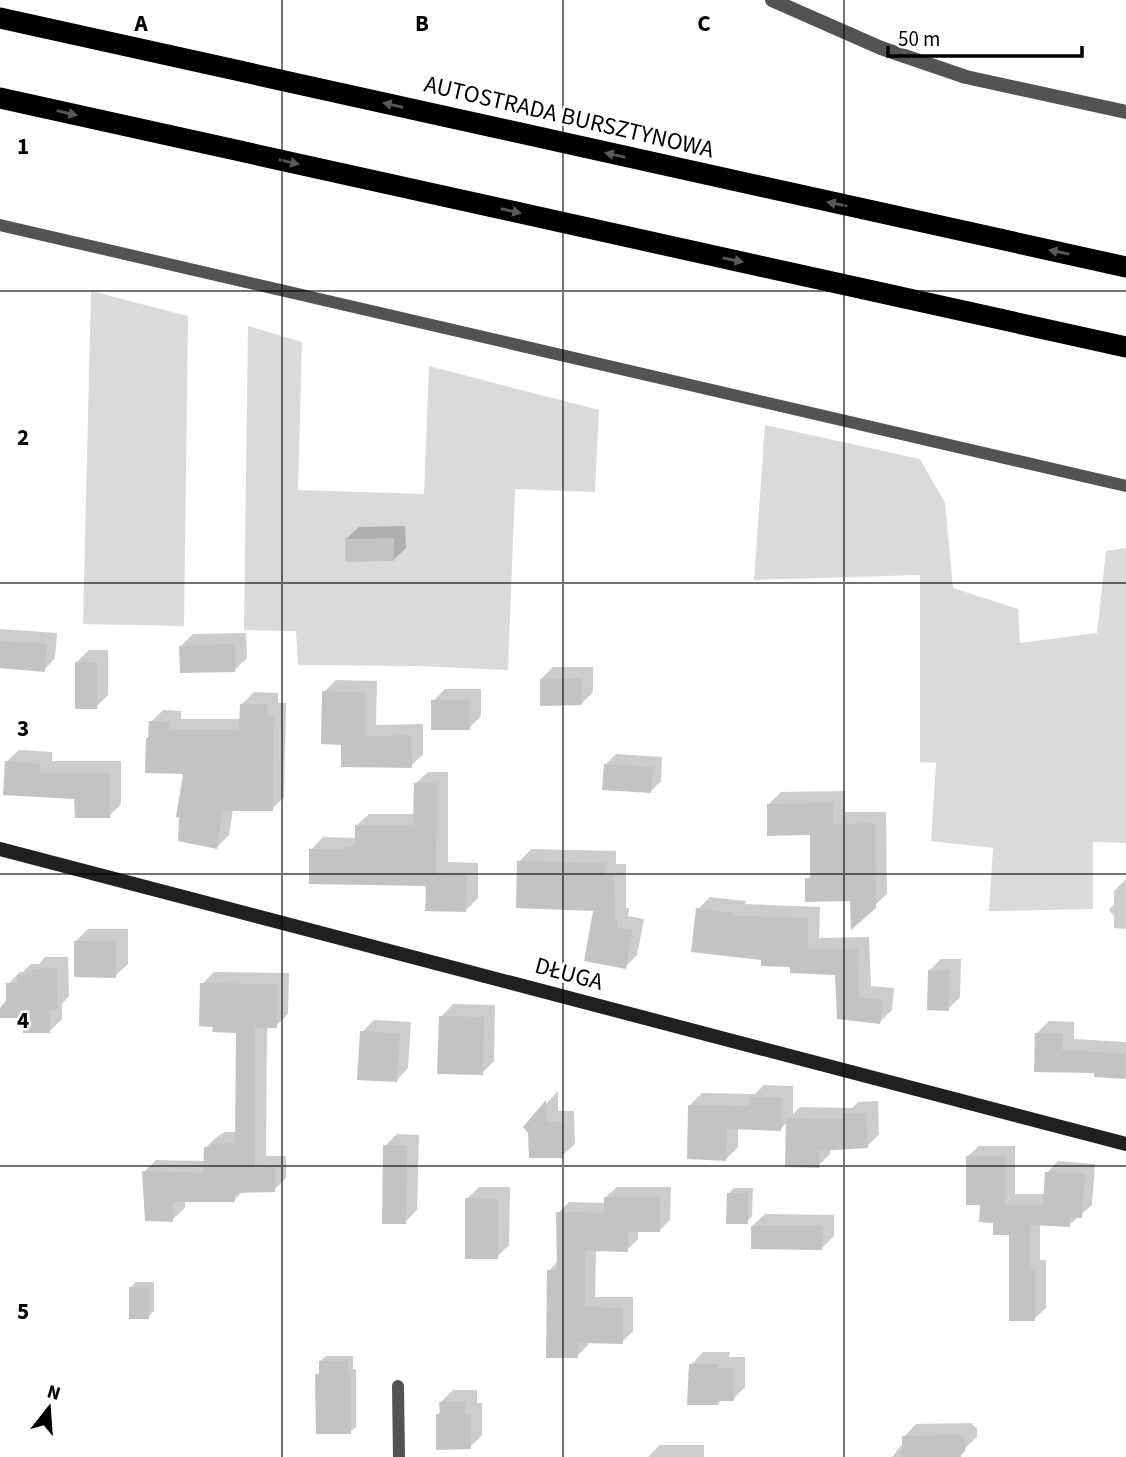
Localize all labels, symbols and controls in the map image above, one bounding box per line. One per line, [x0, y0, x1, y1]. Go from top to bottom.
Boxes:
text: A [133, 7, 148, 40]
text: B [415, 7, 429, 40]
text: C [697, 7, 711, 40]
scale bar [888, 14, 1082, 58]
text: 50 m [898, 24, 940, 54]
street label: AUTOSTRADA BURSZTYNOWA [421, 67, 717, 167]
one-way arrow [382, 100, 404, 111]
one-way arrow [56, 107, 78, 118]
text: 1 [17, 130, 29, 163]
one-way arrow [604, 149, 626, 160]
one-way arrow [278, 157, 300, 168]
one-way arrow [826, 198, 848, 209]
one-way arrow [500, 206, 522, 217]
one-way arrow [1048, 247, 1070, 258]
one-way arrow [722, 255, 744, 266]
text: 2 [17, 421, 29, 454]
text: 3 [17, 712, 29, 745]
street label: DŁUGA [531, 948, 607, 1000]
text: 4 [17, 1004, 29, 1037]
text: 5 [17, 1295, 29, 1328]
north arrow [14, 1373, 84, 1443]
text: N [44, 1378, 64, 1408]

